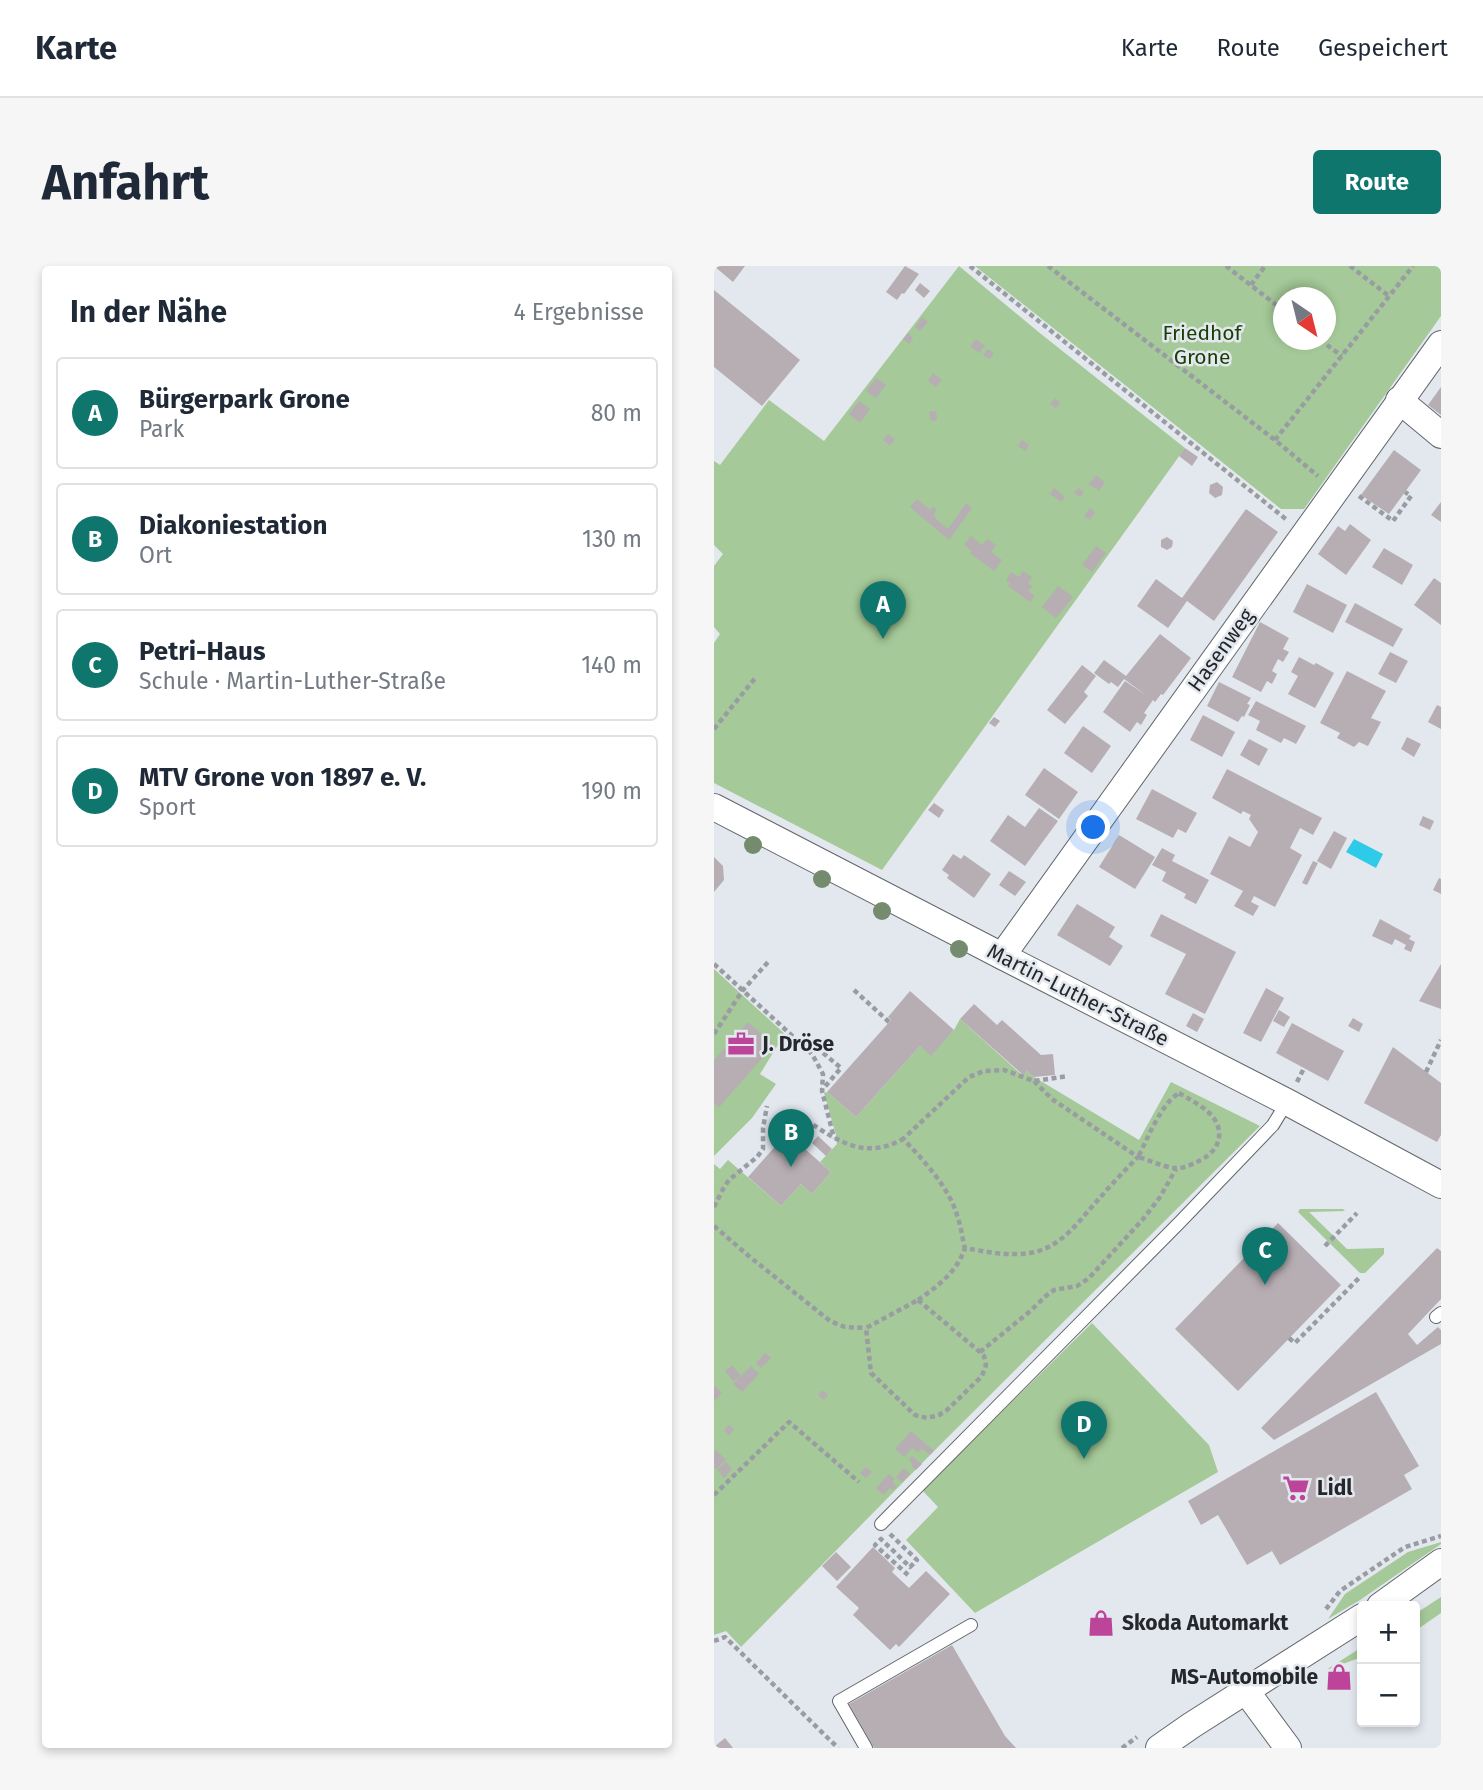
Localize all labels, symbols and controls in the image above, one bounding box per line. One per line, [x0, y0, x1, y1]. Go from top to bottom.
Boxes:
text: Karte [35, 28, 117, 68]
text: Karte [1121, 34, 1178, 62]
text: Route [1216, 34, 1280, 62]
text: Gespeichert [1318, 34, 1448, 62]
button: Route [1313, 150, 1441, 214]
text: Anfahrt [42, 153, 209, 212]
north arrow [1273, 287, 1336, 350]
text: In der Nähe [70, 294, 227, 330]
text: 4 Ergebnisse [514, 298, 644, 326]
park label: Friedhof Grone [1162, 320, 1244, 370]
text: Bürgerpark Grone [139, 384, 350, 415]
text: A [88, 399, 102, 427]
text: 80 m [591, 399, 642, 427]
text: Park [139, 415, 184, 443]
text: Diakoniestation [139, 510, 327, 541]
text: B [88, 525, 102, 553]
text: 130 m [582, 525, 642, 553]
text: Ort [139, 541, 172, 569]
pin: A [860, 581, 906, 639]
street label: Hasenweg [1182, 603, 1260, 697]
text: Petri-Haus [139, 636, 266, 667]
text: C [88, 651, 102, 679]
text: 140 m [581, 651, 642, 679]
text: Schule · Martin-Luther-Straße [139, 667, 446, 695]
text: MTV Grone von 1897 e. V. [139, 762, 426, 793]
text: D [88, 777, 102, 805]
text: 190 m [581, 777, 642, 805]
text: Sport [139, 793, 196, 821]
your location [1076, 810, 1110, 844]
street label: Martin-Luther-Straße [983, 938, 1173, 1052]
office icon: J. Dröse [726, 1029, 756, 1059]
place label: J. Dröse [761, 1031, 835, 1057]
pin: B [768, 1109, 814, 1167]
pin: C [1242, 1227, 1288, 1285]
pin: D [1061, 1401, 1107, 1459]
supermarket icon: Lidl [1281, 1473, 1311, 1503]
place label: Lidl [1317, 1475, 1353, 1501]
map controls [1357, 1601, 1420, 1727]
button: + [1357, 1601, 1420, 1664]
shop icon: Skoda Automarkt [1086, 1608, 1116, 1638]
place label: Skoda Automarkt [1122, 1610, 1289, 1636]
shop icon: MS-Automobile [1324, 1662, 1354, 1692]
place label: MS-Automobile [1171, 1664, 1318, 1690]
button: − [1357, 1664, 1420, 1727]

